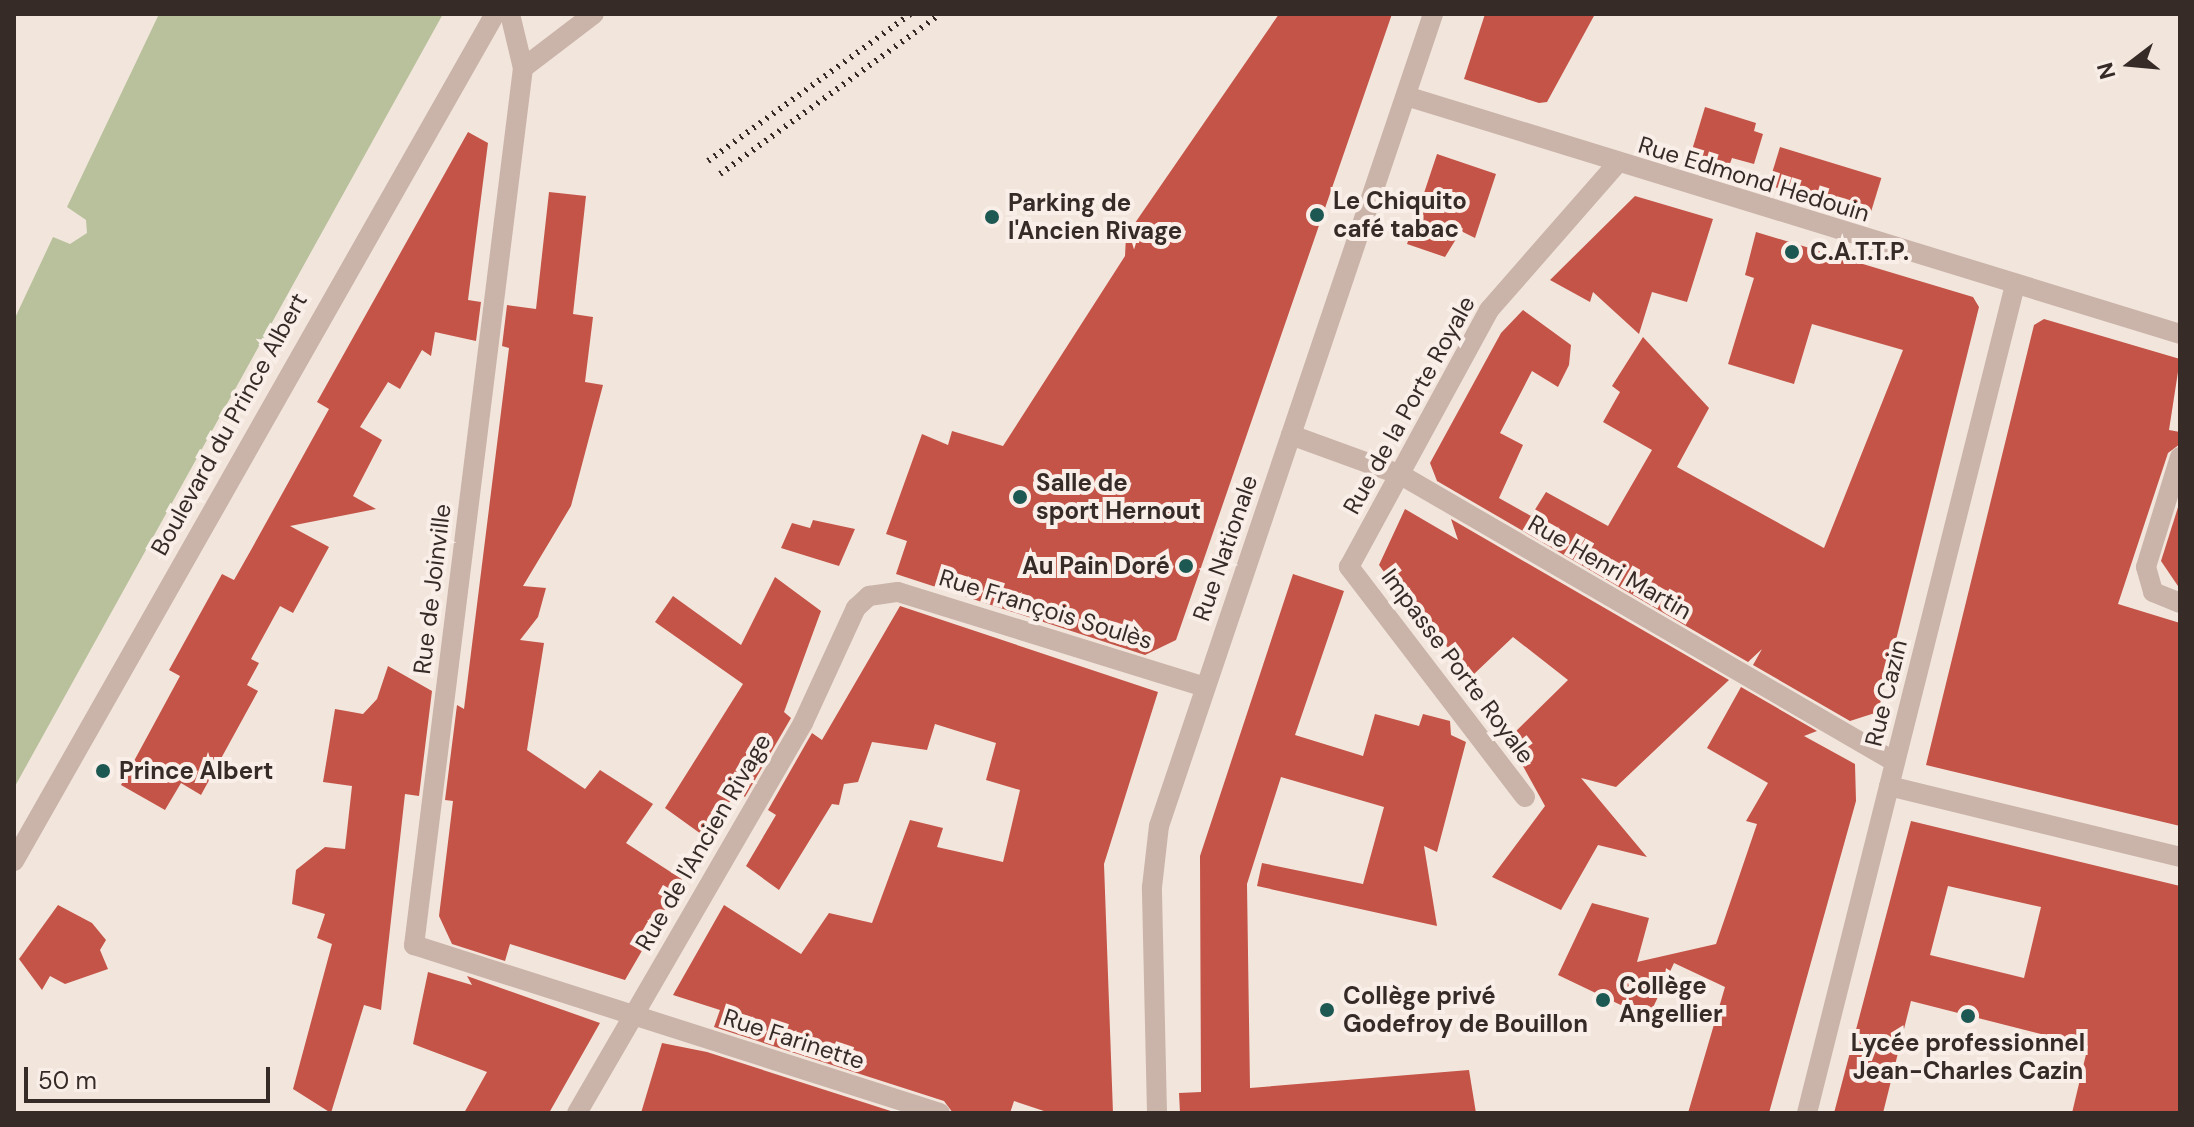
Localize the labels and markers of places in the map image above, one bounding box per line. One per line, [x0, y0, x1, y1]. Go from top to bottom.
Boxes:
place label: Le Chiquito café tabac [1333, 187, 1467, 243]
place label: Parking de l'Ancien Rivage [1008, 189, 1182, 245]
marker: Le Chiquito café tabac [1308, 206, 1326, 224]
marker: Parking de l'Ancien Rivage [983, 208, 1001, 226]
place label: C.A.T.T.P. [1810, 238, 1909, 266]
marker: C.A.T.T.P. [1781, 241, 1803, 263]
place label: Salle de sport Hernout [1036, 469, 1201, 525]
marker: Salle de sport Hernout [1011, 488, 1029, 506]
place label: Au Pain Doré [1022, 552, 1170, 580]
marker: Au Pain Doré [1177, 557, 1195, 575]
place label: Prince Albert [119, 757, 273, 785]
marker: Prince Albert [94, 762, 112, 780]
place label: Collège Angellier [1619, 972, 1723, 1028]
place label: Collège privé Godefroy de Bouillon [1343, 982, 1588, 1038]
marker: Collège Angellier [1594, 991, 1612, 1009]
marker: Collège privé Godefroy de Bouillon [1318, 1001, 1336, 1019]
marker: Lycée professionnel Jean-Charles Cazin [1959, 1007, 1977, 1025]
place label: Lycée professionnel Jean-Charles Cazin [1851, 1029, 2085, 1085]

